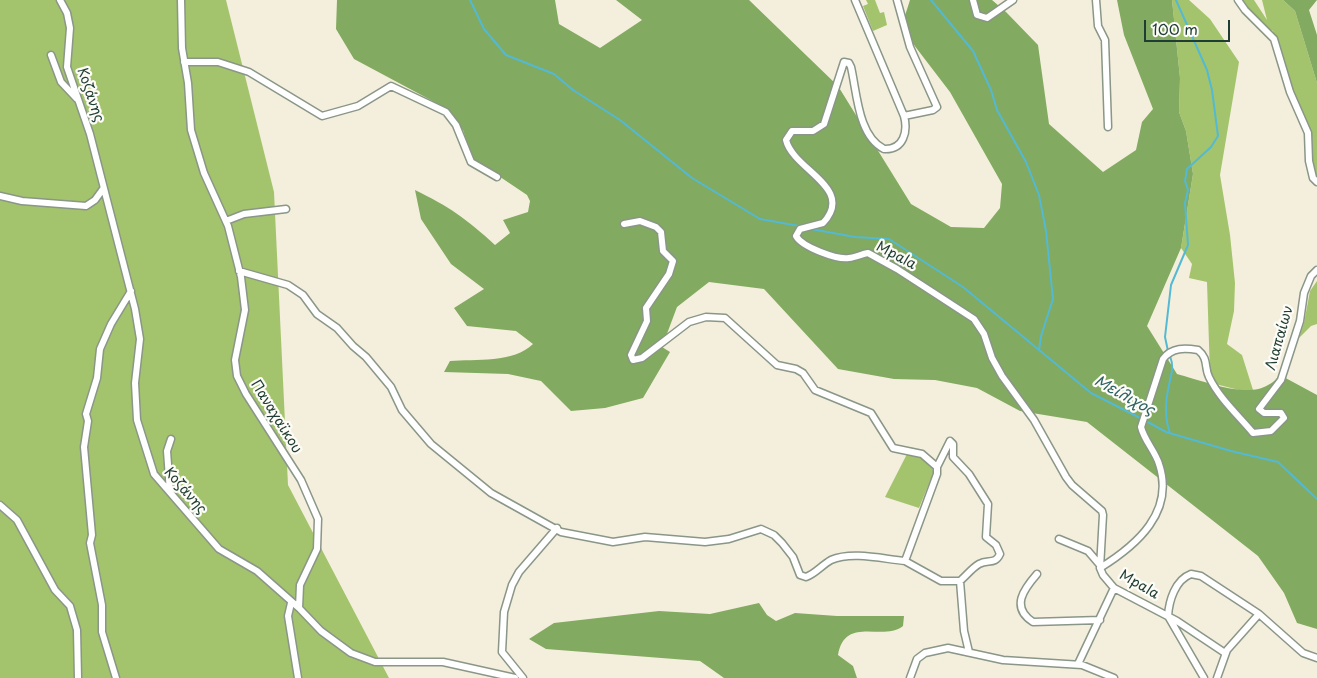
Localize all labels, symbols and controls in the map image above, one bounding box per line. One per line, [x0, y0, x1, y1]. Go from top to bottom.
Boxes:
scale bar [1147, 10, 1233, 42]
text: 100 m [1152, 17, 1198, 40]
street label: Κοζάνης [73, 66, 107, 124]
street label: Mpala [873, 239, 919, 273]
street label: Λιαπαίων [1263, 304, 1297, 372]
water label: Μείλιχος [1091, 372, 1157, 420]
street label: Παναχαϊκου [247, 377, 305, 457]
street label: Κοζάνης [160, 464, 210, 518]
street label: Mpala [1116, 567, 1162, 603]

